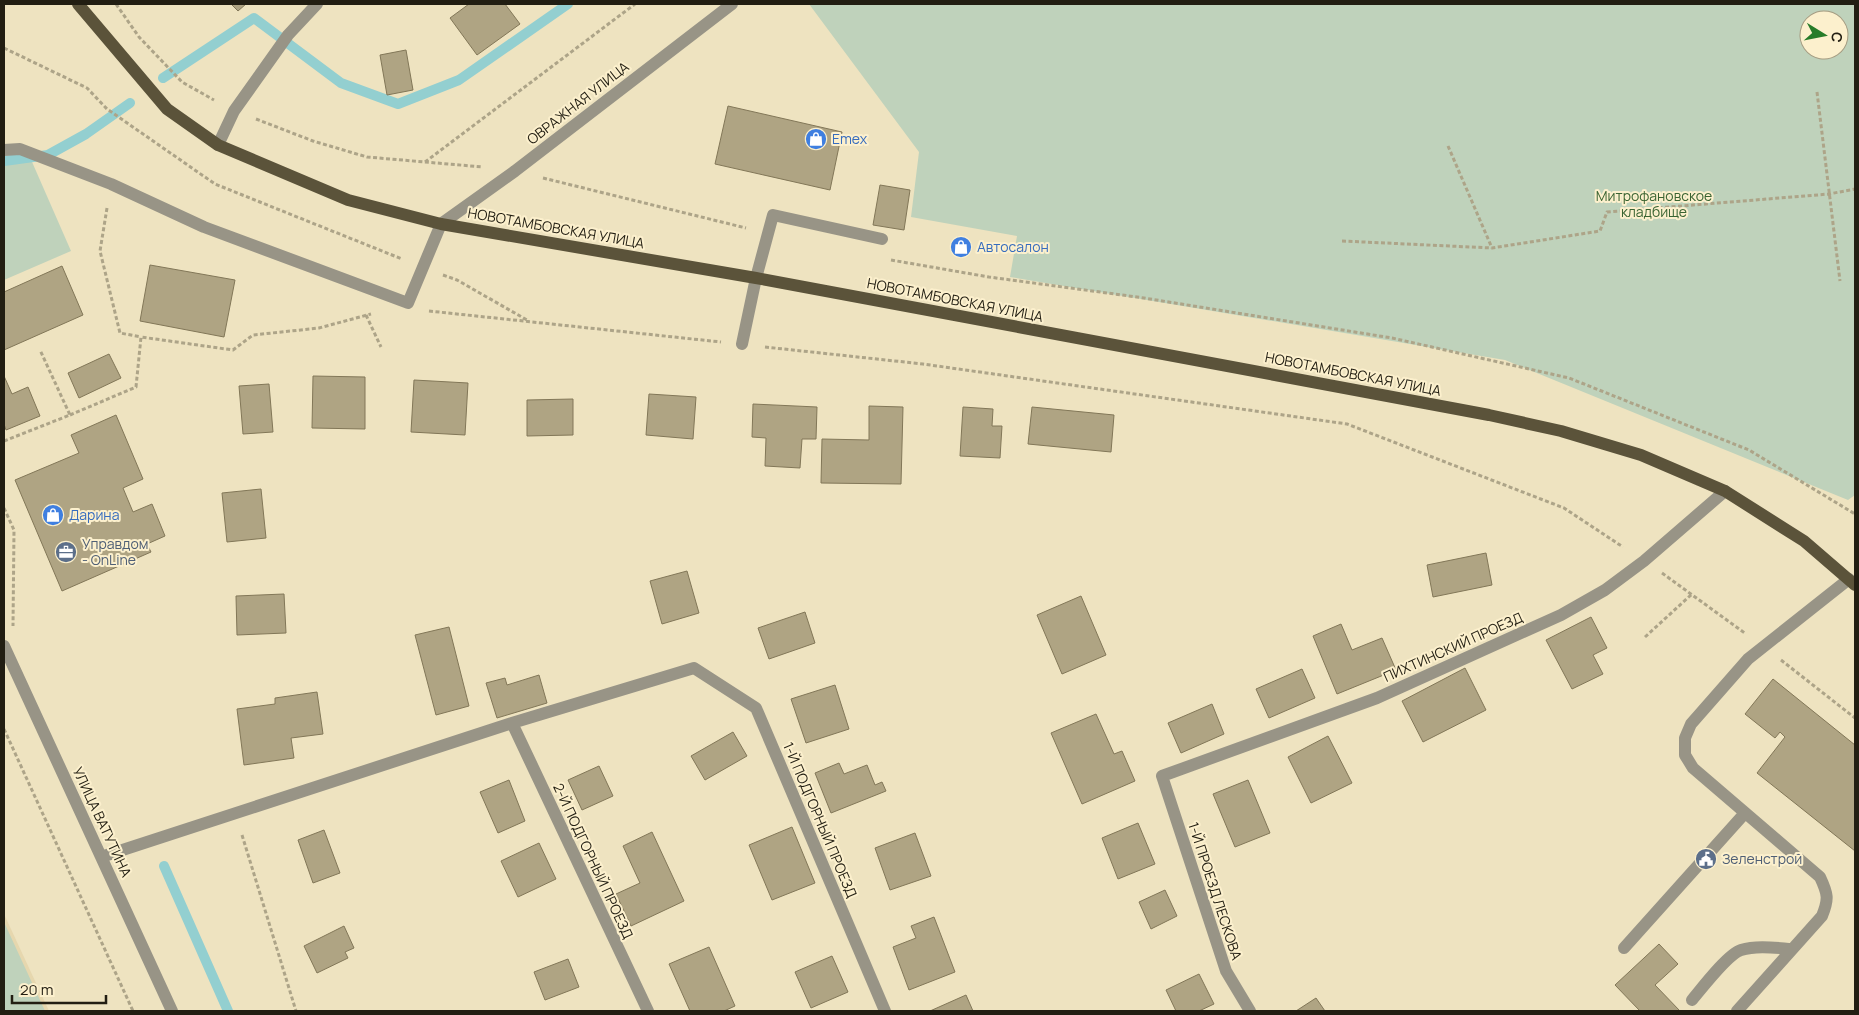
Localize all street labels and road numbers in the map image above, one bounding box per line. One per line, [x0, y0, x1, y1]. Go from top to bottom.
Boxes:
street label: ОВРАЖНАЯ УЛИЦА [523, 57, 633, 148]
street label: НОВОТАМБОВСКАЯ УЛИЦА [466, 203, 646, 252]
street label: НОВОТАМБОВСКАЯ УЛИЦА [865, 273, 1045, 326]
street label: НОВОТАМБОВСКАЯ УЛИЦА [1263, 347, 1443, 400]
street label: ПИХТИНСКИЙ ПРОЕЗД [1380, 607, 1525, 686]
street label: 1-Й ПОДГОРНЫЙ ПРОЕЗД [779, 739, 862, 900]
street label: УЛИЦА ВАТУТИНА [69, 764, 136, 880]
street label: 2-Й ПОДГОРНЫЙ ПРОЕЗД [549, 780, 638, 942]
street label: 1-Й ПРОЕЗД ЛЕСКОВА [1184, 820, 1247, 962]

